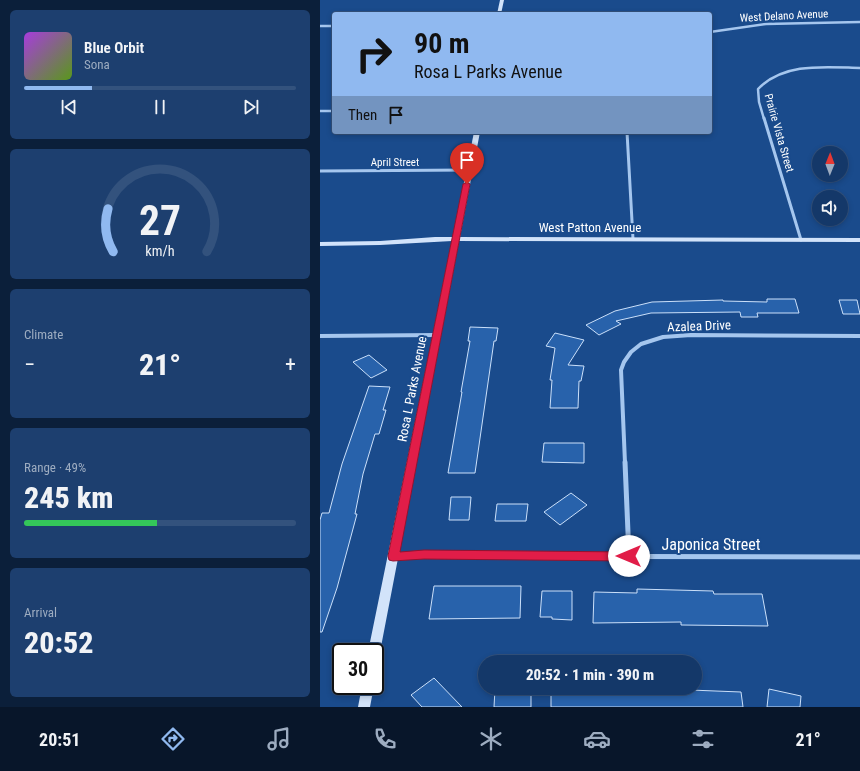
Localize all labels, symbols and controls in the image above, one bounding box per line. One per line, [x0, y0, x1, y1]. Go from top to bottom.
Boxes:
street label: West Delano Avenue [740, 7, 828, 25]
text: 90 m [414, 27, 470, 60]
icon: right [348, 28, 400, 80]
text: Blue Orbit [84, 39, 144, 57]
text: Sona [84, 57, 110, 72]
text: Rosa L Parks Avenue [414, 61, 563, 82]
street label: Prairie Vista Street [762, 92, 796, 174]
icon: previous [58, 96, 80, 118]
icon: pause [149, 96, 171, 118]
icon: next [240, 96, 262, 118]
icon: arrive [385, 104, 407, 126]
text: Then [348, 106, 377, 124]
pin [450, 143, 484, 184]
north arrow [812, 146, 848, 182]
map controls [812, 146, 848, 226]
icon: arrive [456, 149, 478, 171]
street label: April Street [371, 156, 419, 169]
button: sound [812, 190, 848, 226]
text: 27 [139, 196, 181, 245]
street label: West Patton Avenue [539, 220, 641, 235]
text: km/h [145, 243, 175, 259]
street label: Azalea Drive [667, 317, 731, 335]
text: Climate [24, 327, 63, 342]
street label: Rosa L Parks Avenue [394, 335, 430, 443]
text: 21° [139, 347, 181, 382]
text: − [24, 352, 35, 377]
text: + [285, 352, 296, 377]
text: Range · 49% [24, 460, 86, 475]
text: 245 km [24, 480, 113, 515]
position arrow [608, 535, 650, 577]
street label: Japonica Street [662, 535, 761, 554]
text: Arrival [24, 605, 57, 620]
text: 20:52 [24, 625, 93, 660]
speed limit sign: 30 [332, 643, 384, 695]
text: 20:52 · 1 min · 390 m [526, 666, 654, 684]
icon: directions [159, 725, 187, 753]
icon: music [265, 725, 293, 753]
icon: phone [371, 725, 399, 753]
icon: climate [477, 725, 505, 753]
icon: car [583, 725, 611, 753]
icon: filters [689, 725, 717, 753]
text: 20:51 [39, 729, 80, 750]
text: 21° [796, 729, 821, 750]

